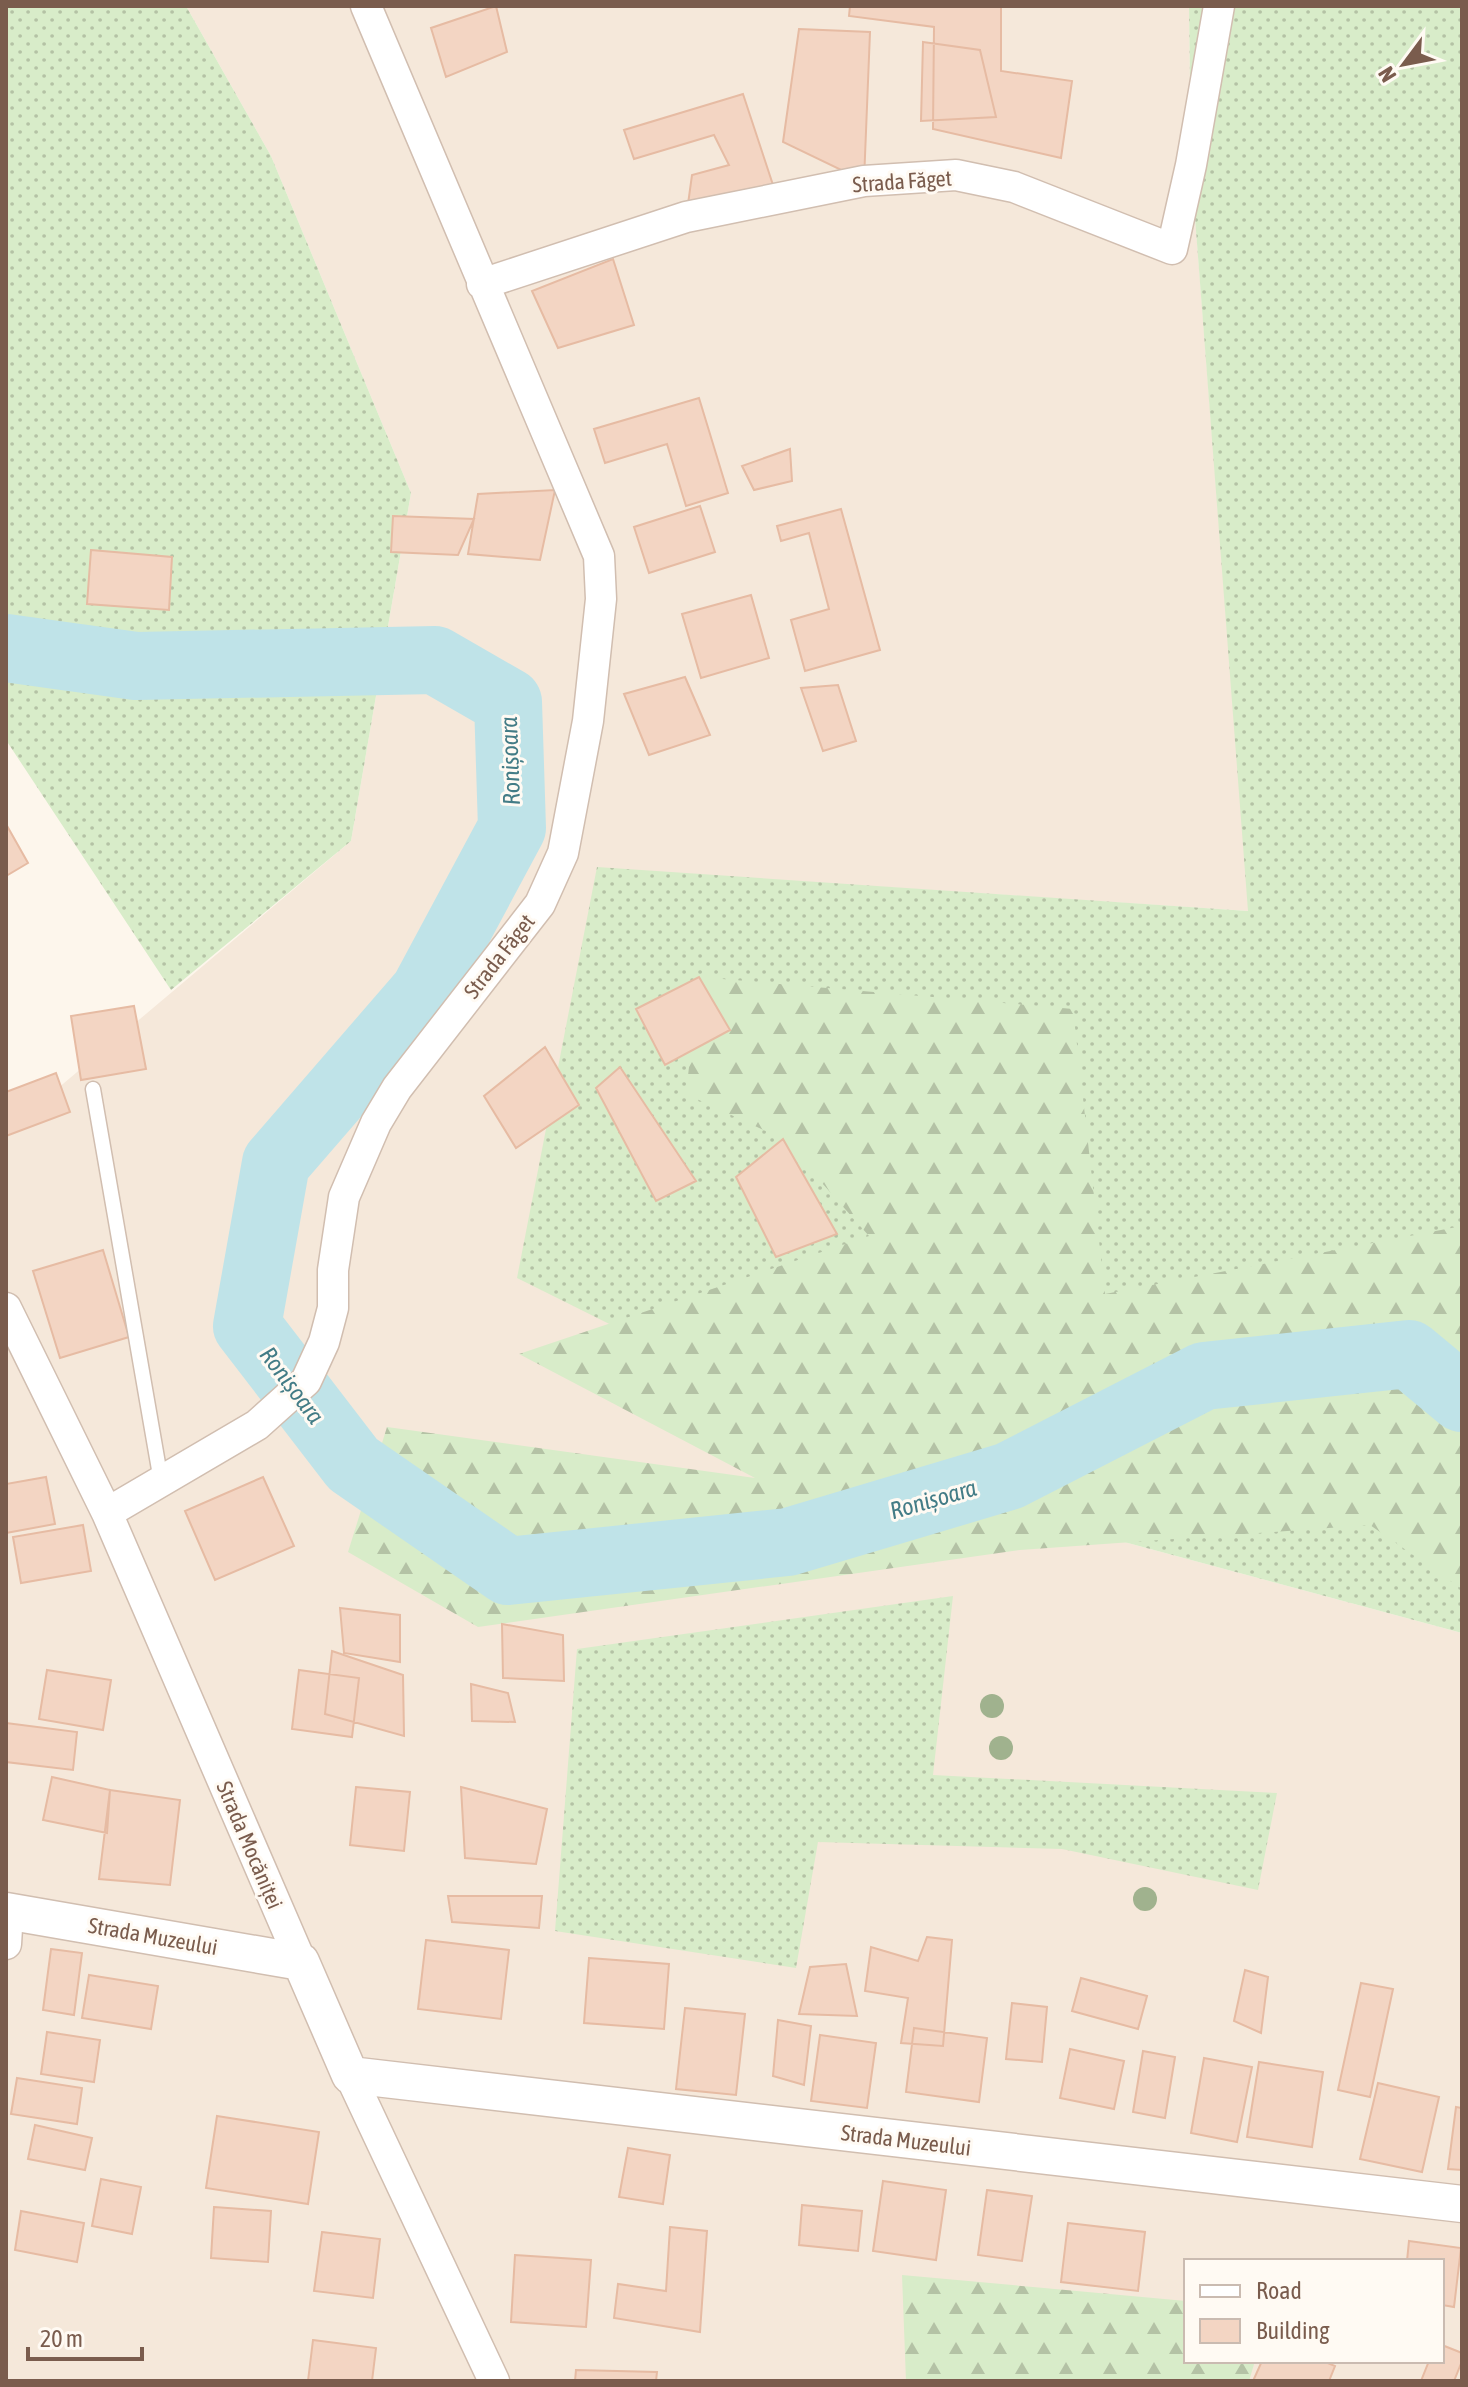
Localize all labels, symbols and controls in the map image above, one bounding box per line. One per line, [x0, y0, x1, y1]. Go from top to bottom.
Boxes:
north arrow [1364, 24, 1444, 104]
text: N [1373, 62, 1402, 87]
street label: Strada Făget [851, 165, 953, 197]
water label: Ronișoara [495, 716, 525, 806]
street label: Strada Făget [458, 909, 540, 1003]
water label: Ronișoara [254, 1341, 330, 1429]
water label: Ronișoara [887, 1474, 979, 1524]
street label: Strada Mocăniței [211, 1777, 289, 1913]
street label: Strada Muzeului [86, 1912, 220, 1960]
street label: Strada Muzeului [840, 2119, 972, 2161]
legend [1184, 2259, 1444, 2363]
text: Road [1256, 2277, 1302, 2304]
scale bar [28, 2311, 142, 2361]
text: Building [1256, 2317, 1330, 2344]
text: 20 m [40, 2325, 83, 2352]

